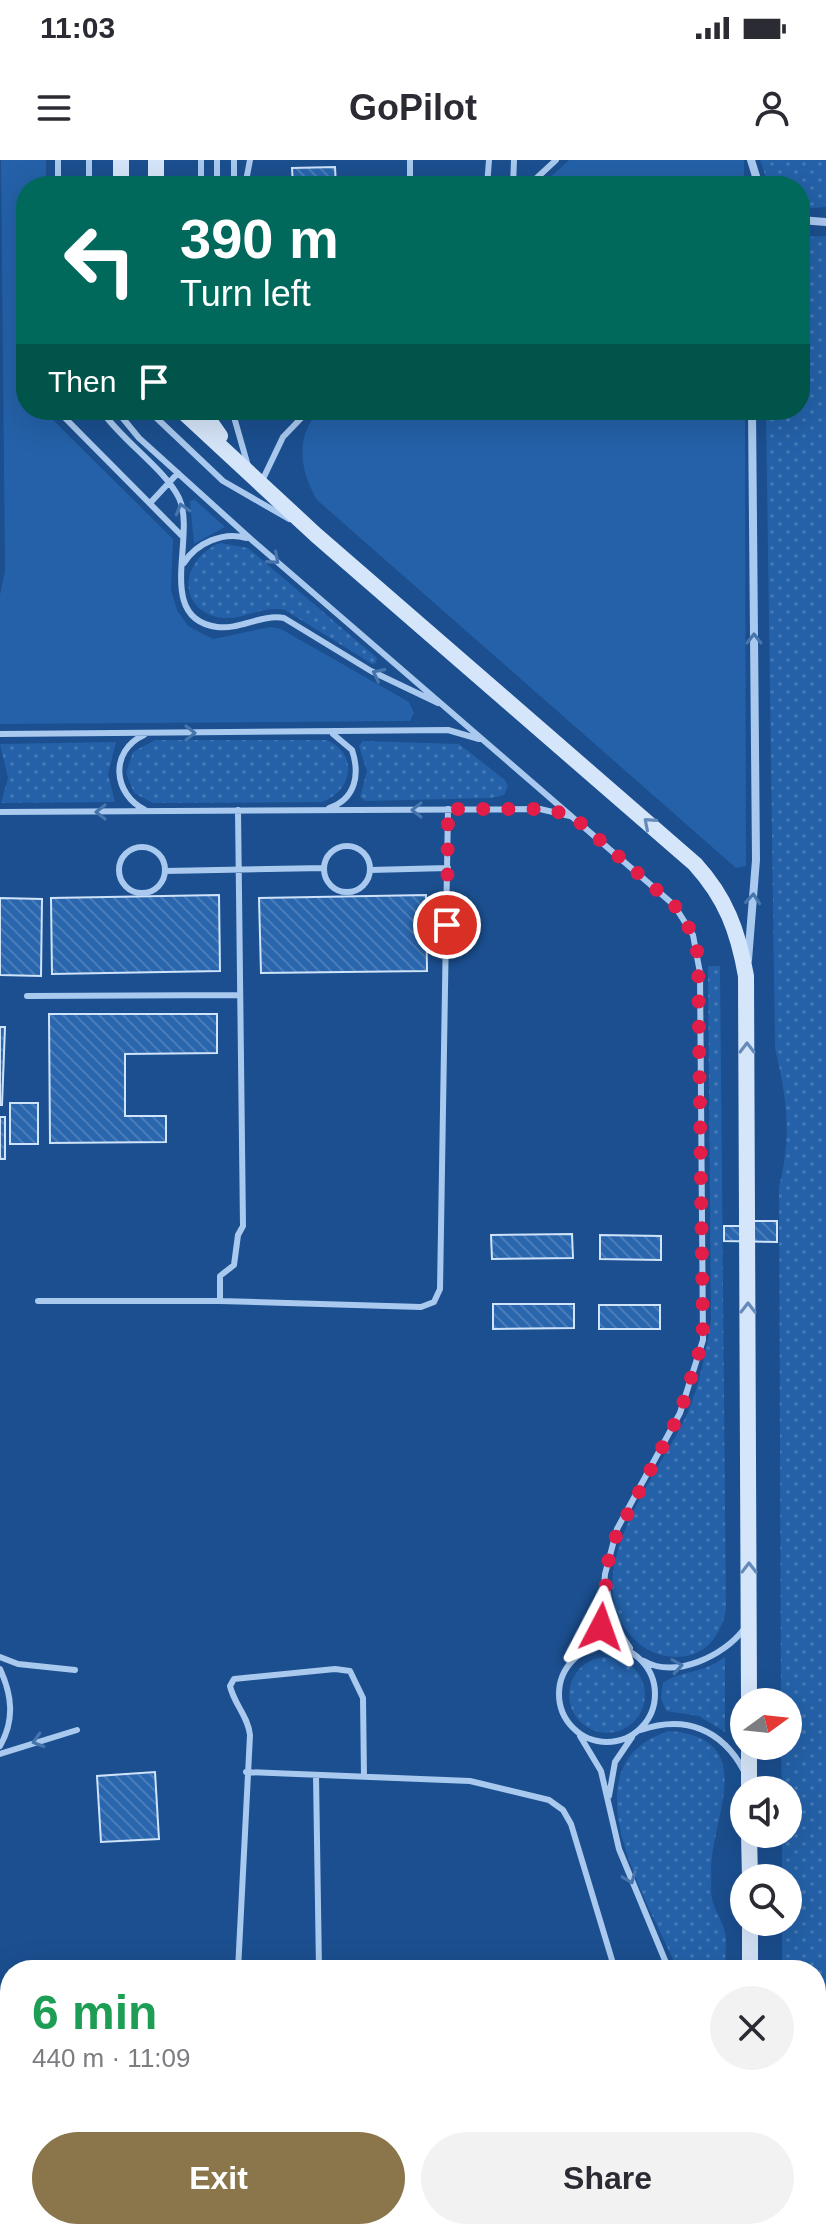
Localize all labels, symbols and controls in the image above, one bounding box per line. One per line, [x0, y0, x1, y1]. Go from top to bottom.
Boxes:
text: 11:03 [40, 11, 115, 44]
icon: menu [32, 86, 76, 130]
icon: person [750, 86, 794, 130]
text: GoPilot [349, 87, 477, 128]
text: 390 m [180, 207, 339, 270]
icon: left [48, 208, 152, 312]
text: Turn left [180, 273, 311, 314]
icon: arrive [132, 360, 176, 404]
text: Then [48, 365, 116, 398]
one-way arrow [175, 503, 191, 516]
one-way arrow [265, 550, 280, 564]
one-way arrow [745, 632, 763, 645]
one-way arrow [372, 669, 386, 684]
one-way arrow [184, 724, 197, 742]
one-way arrow [410, 801, 423, 818]
one-way arrow [94, 803, 107, 821]
one-way arrow [643, 818, 658, 833]
pin [413, 891, 481, 959]
one-way arrow [744, 892, 761, 905]
icon: arrive [425, 903, 469, 947]
one-way arrow [738, 1041, 756, 1054]
one-way arrow [739, 1301, 757, 1314]
one-way arrow [740, 1561, 757, 1574]
position arrow [559, 1585, 643, 1669]
one-way arrow [670, 1658, 684, 1675]
north arrow [730, 1688, 802, 1760]
map controls [730, 1688, 802, 1936]
one-way arrow [32, 1732, 46, 1748]
button: sound [730, 1776, 802, 1848]
button: search [730, 1864, 802, 1936]
one-way arrow [620, 1870, 637, 1884]
text: 6 min [32, 1986, 157, 2039]
button: close [710, 1986, 794, 2070]
text: 440 m · 11:09 [32, 2043, 191, 2073]
button: Exit [32, 2132, 405, 2224]
button: Share [421, 2132, 794, 2224]

